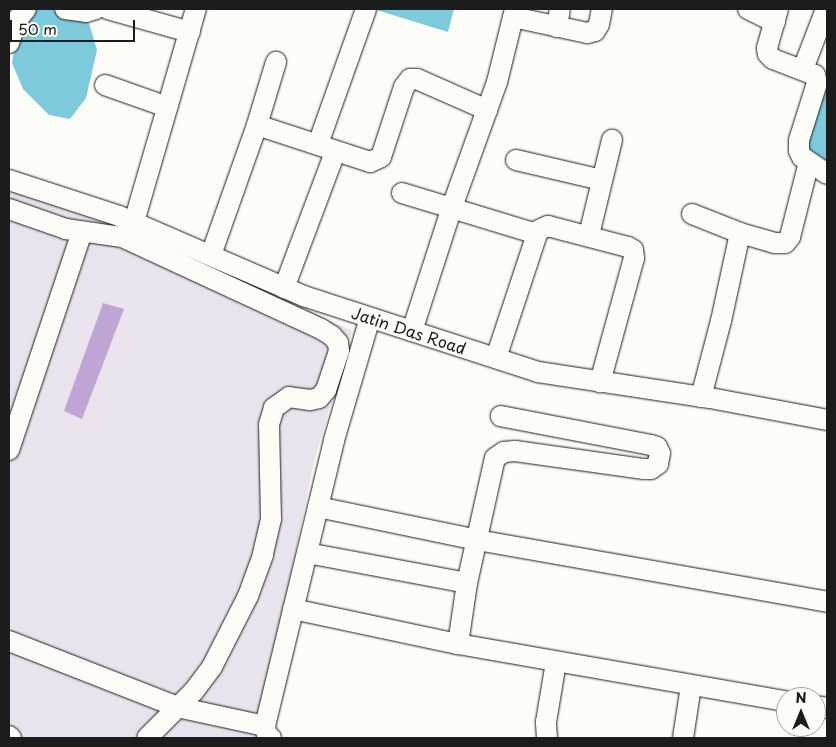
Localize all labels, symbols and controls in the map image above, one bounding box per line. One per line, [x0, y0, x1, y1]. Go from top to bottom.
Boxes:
scale bar [12, 10, 138, 42]
text: 50 m [18, 17, 57, 40]
street label: Jatin Das Road [350, 303, 468, 357]
north arrow [776, 687, 826, 737]
text: N [795, 687, 807, 708]

